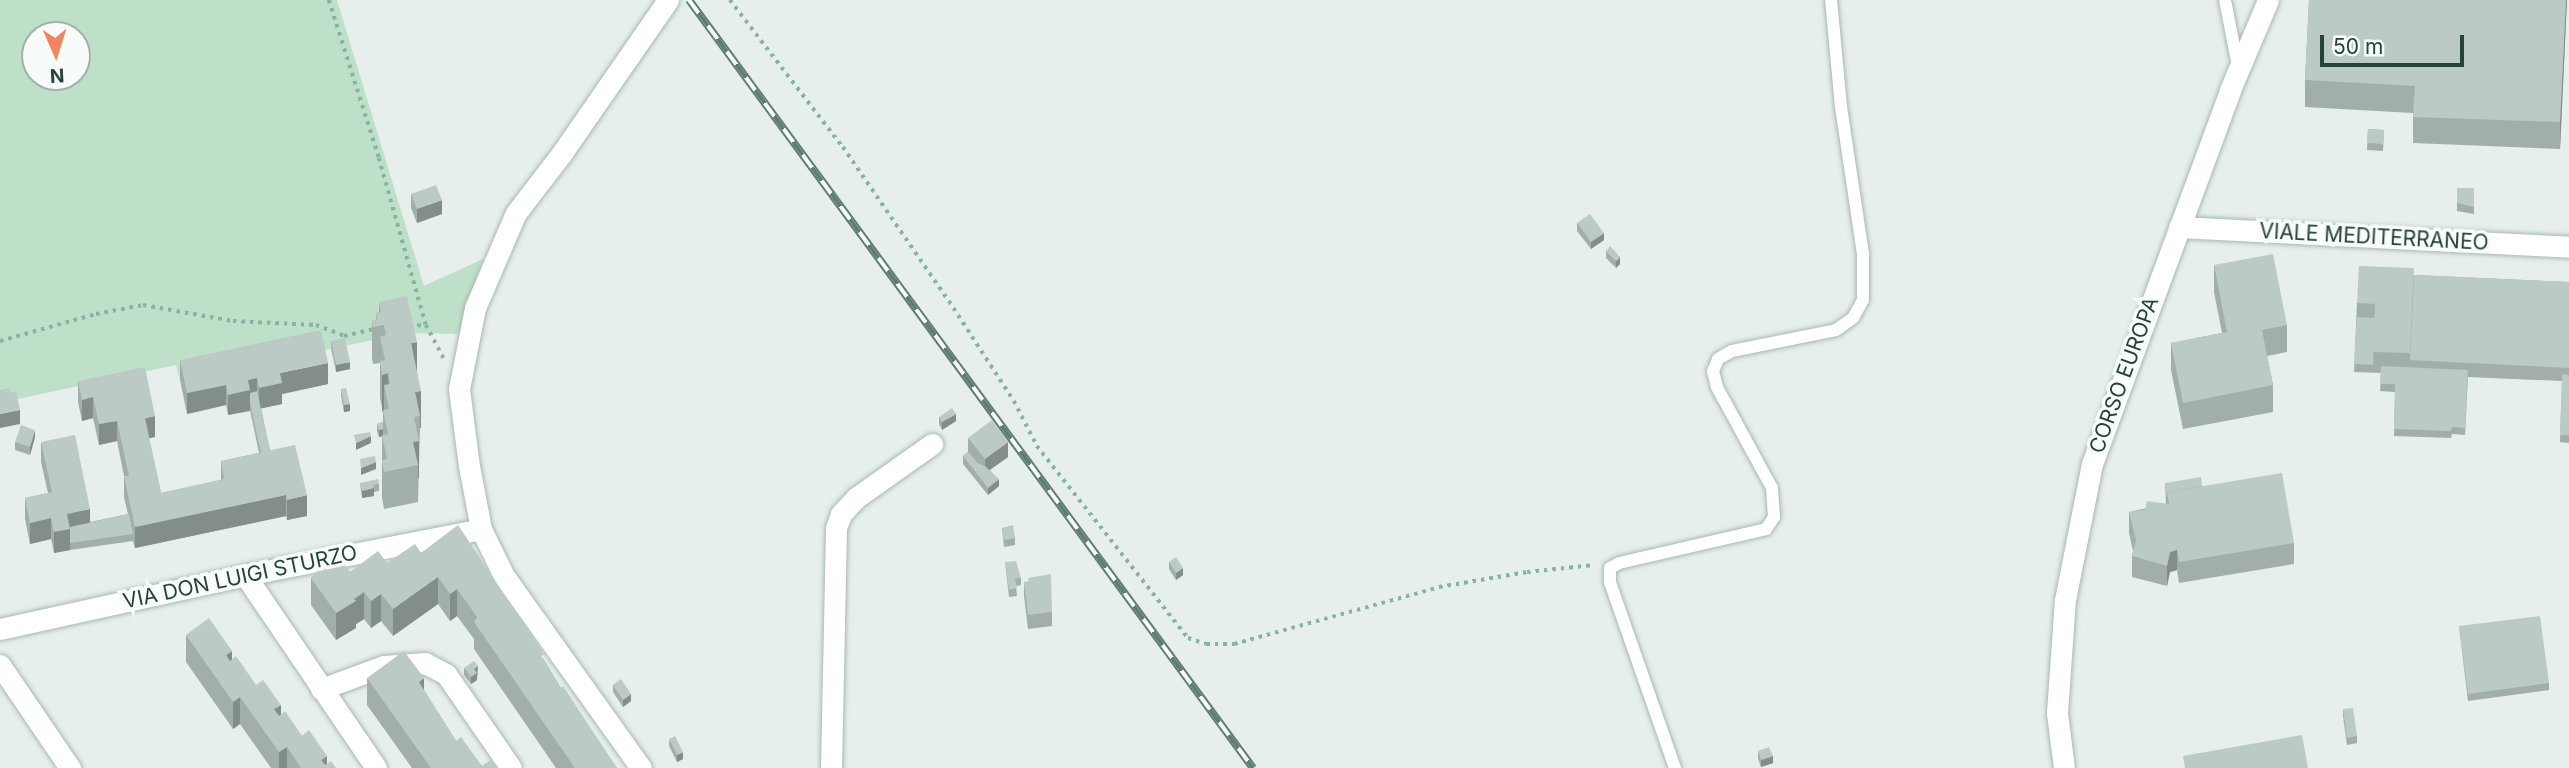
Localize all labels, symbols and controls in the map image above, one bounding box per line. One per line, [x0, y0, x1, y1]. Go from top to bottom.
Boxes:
north arrow [21, 21, 91, 91]
scale bar [2324, 21, 2468, 65]
text: 50 m [2333, 34, 2383, 59]
text: N [49, 64, 65, 87]
street label: VIALE MEDITERRANEO [2259, 218, 2489, 256]
street label: CORSO EUROPA [2084, 293, 2164, 457]
street label: VIA DON LUIGI STURZO [121, 540, 359, 614]

